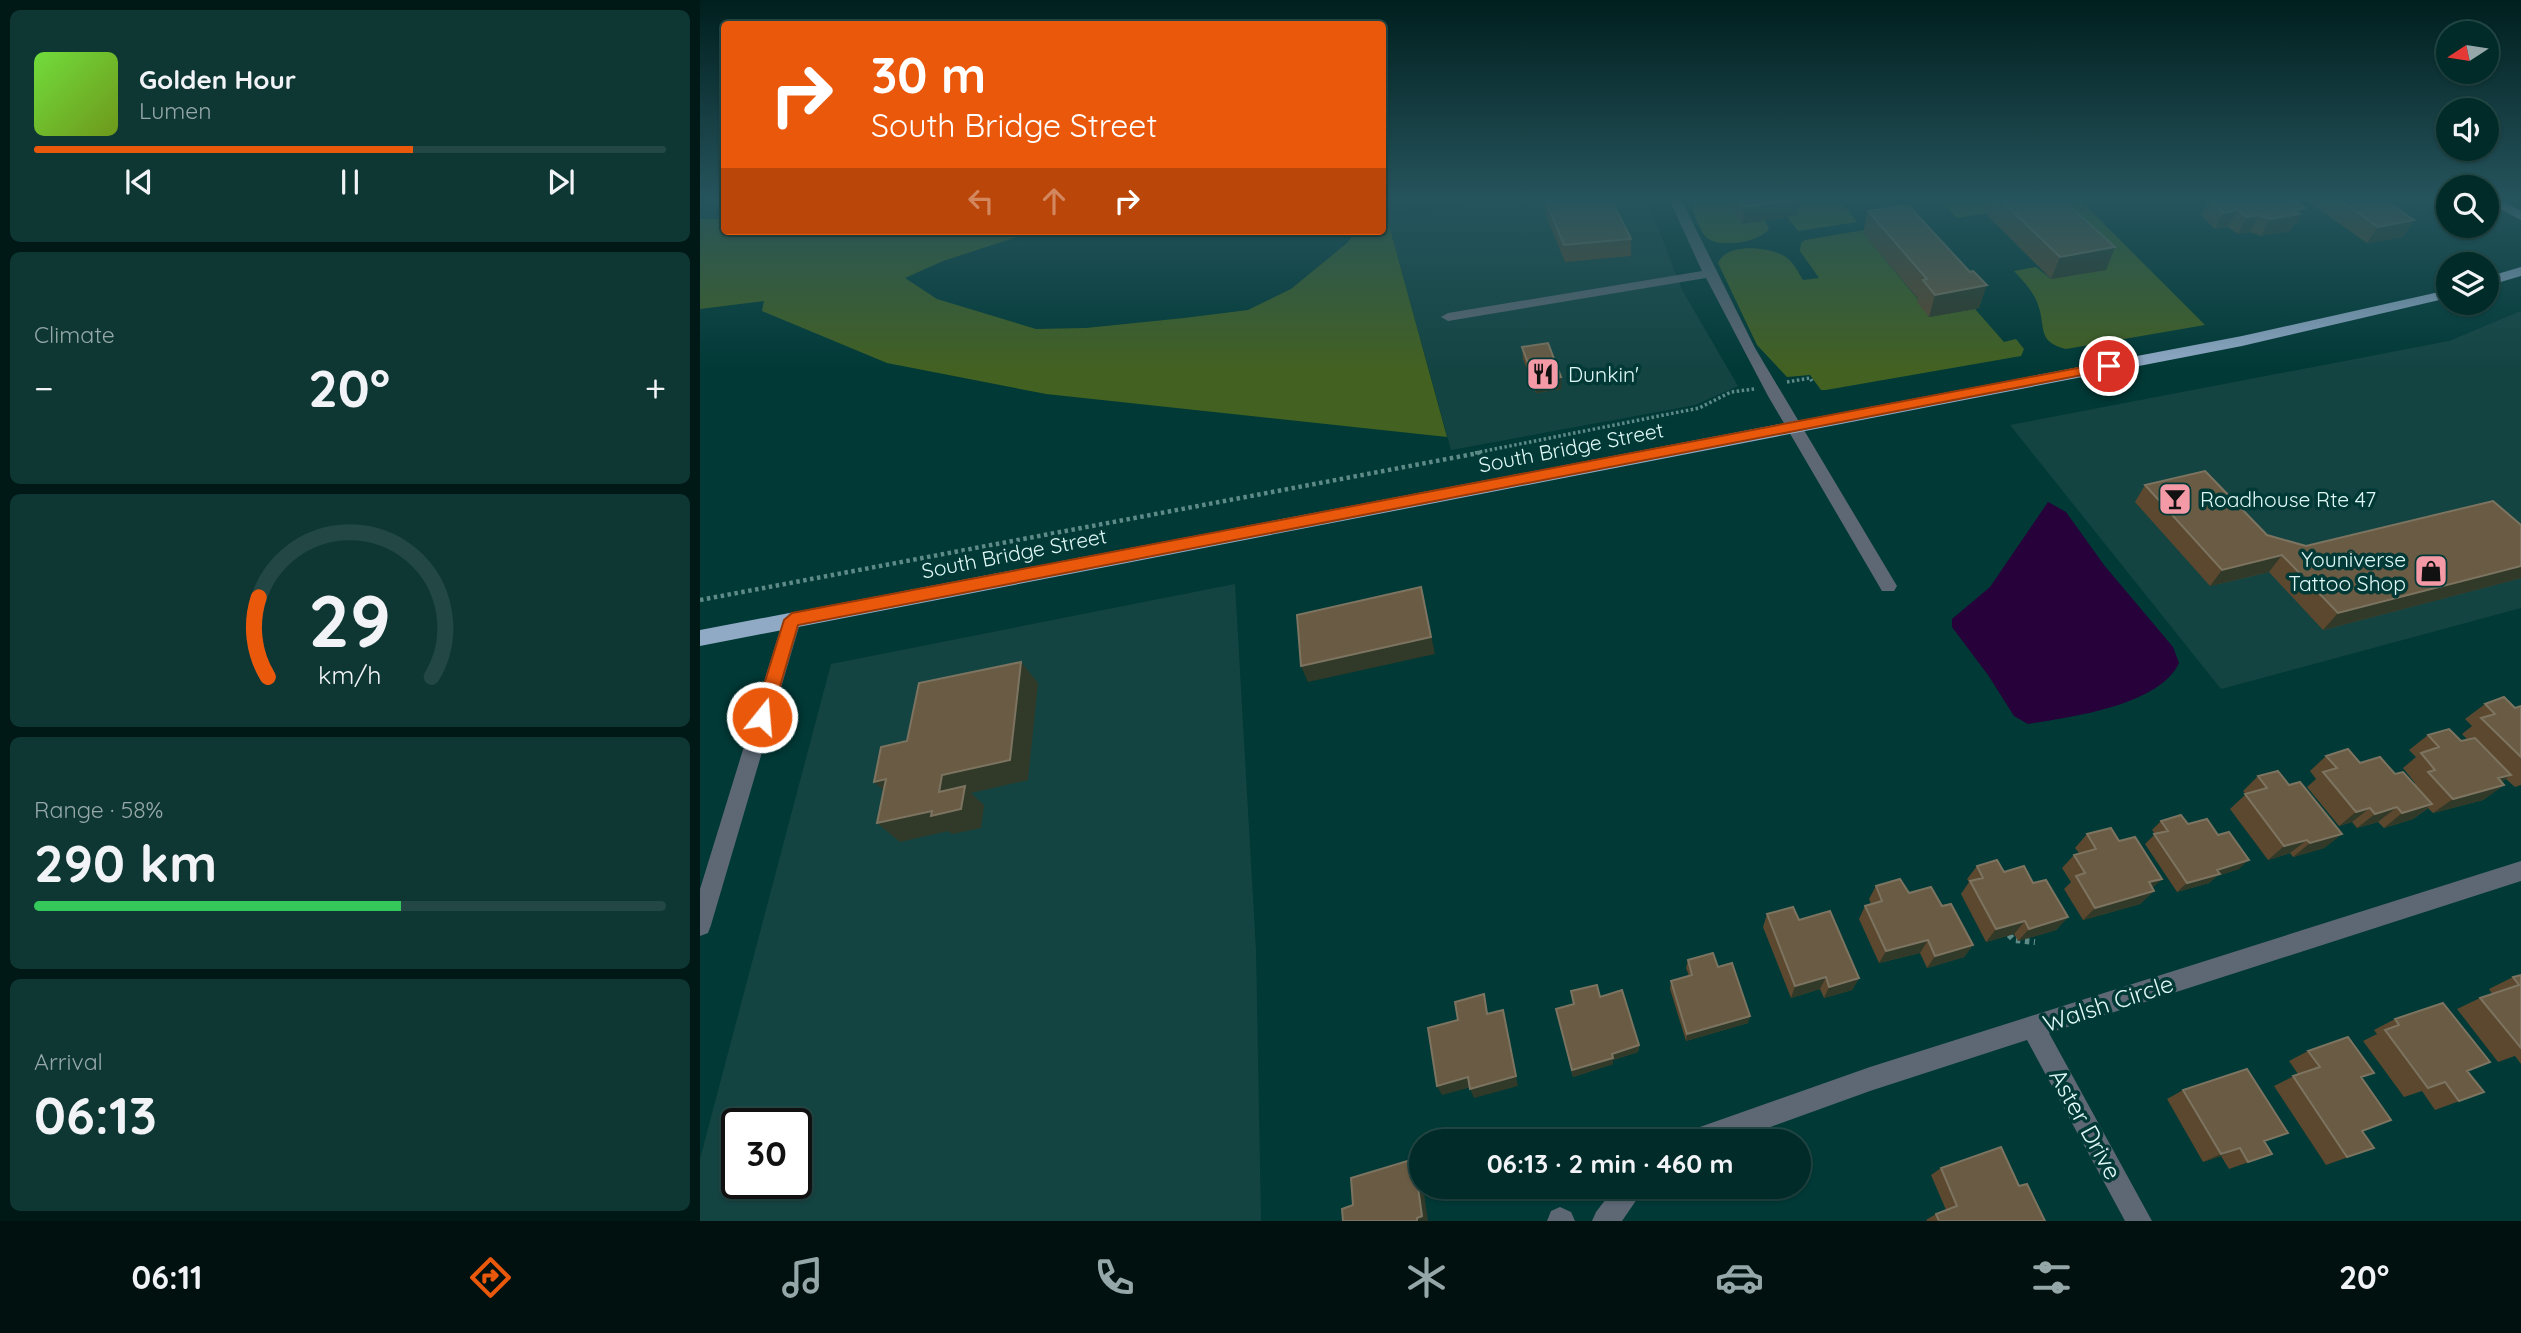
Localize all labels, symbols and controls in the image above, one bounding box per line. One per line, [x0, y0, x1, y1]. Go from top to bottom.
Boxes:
north arrow [2436, 21, 2499, 84]
map controls [2436, 21, 2499, 315]
text: 30 m [871, 44, 986, 105]
icon: right [756, 49, 847, 140]
text: Golden Hour [139, 63, 296, 96]
text: Lumen [139, 96, 212, 125]
button: sound [2436, 98, 2499, 161]
text: South Bridge Street [871, 105, 1157, 145]
icon: previous [120, 163, 158, 201]
icon: pause [331, 163, 369, 201]
icon: next [542, 163, 580, 201]
button: search [2436, 175, 2499, 238]
icon: left [962, 182, 1000, 220]
icon: ahead [1035, 182, 1073, 220]
icon: right [1108, 182, 1146, 220]
button: layers [2436, 252, 2499, 315]
text: Climate [34, 320, 115, 349]
pin [2079, 336, 2139, 396]
icon: arrive [2090, 347, 2128, 385]
text: 20° [308, 355, 390, 420]
restaurant icon: Dunkin' [1524, 355, 1562, 393]
place label: Dunkin' [1568, 361, 1639, 387]
text: − [34, 364, 54, 412]
text: + [645, 364, 666, 412]
street label: South Bridge Street [1476, 416, 1666, 478]
bar icon: Roadhouse Rte 47 [2156, 480, 2194, 518]
place label: Roadhouse Rte 47 [2200, 486, 2376, 512]
street label: South Bridge Street [919, 522, 1109, 584]
place label: Youniverse Tattoo Shop [2288, 546, 2406, 596]
shop icon: Youniverse Tattoo Shop [2412, 552, 2450, 590]
text: 29 [309, 574, 391, 665]
text: km/h [318, 658, 382, 689]
position arrow [725, 680, 799, 754]
text: Range · 58% [34, 795, 163, 824]
text: 290 km [34, 830, 217, 895]
street label: Walsh Circle [2039, 968, 2177, 1038]
text: Arrival [34, 1047, 103, 1076]
street label: Aster Drive [2043, 1063, 2129, 1185]
text: 06:13 [34, 1082, 157, 1147]
speed limit sign: 30 [721, 1108, 812, 1199]
text: 06:13 · 2 min · 460 m [1487, 1147, 1733, 1180]
icon: directions [466, 1253, 515, 1302]
icon: music [778, 1253, 827, 1302]
icon: phone [1090, 1253, 1139, 1302]
icon: climate [1402, 1253, 1451, 1302]
icon: car [1715, 1253, 1764, 1302]
icon: filters [2027, 1253, 2076, 1302]
text: 06:11 [132, 1257, 203, 1297]
text: 20° [2339, 1257, 2389, 1297]

